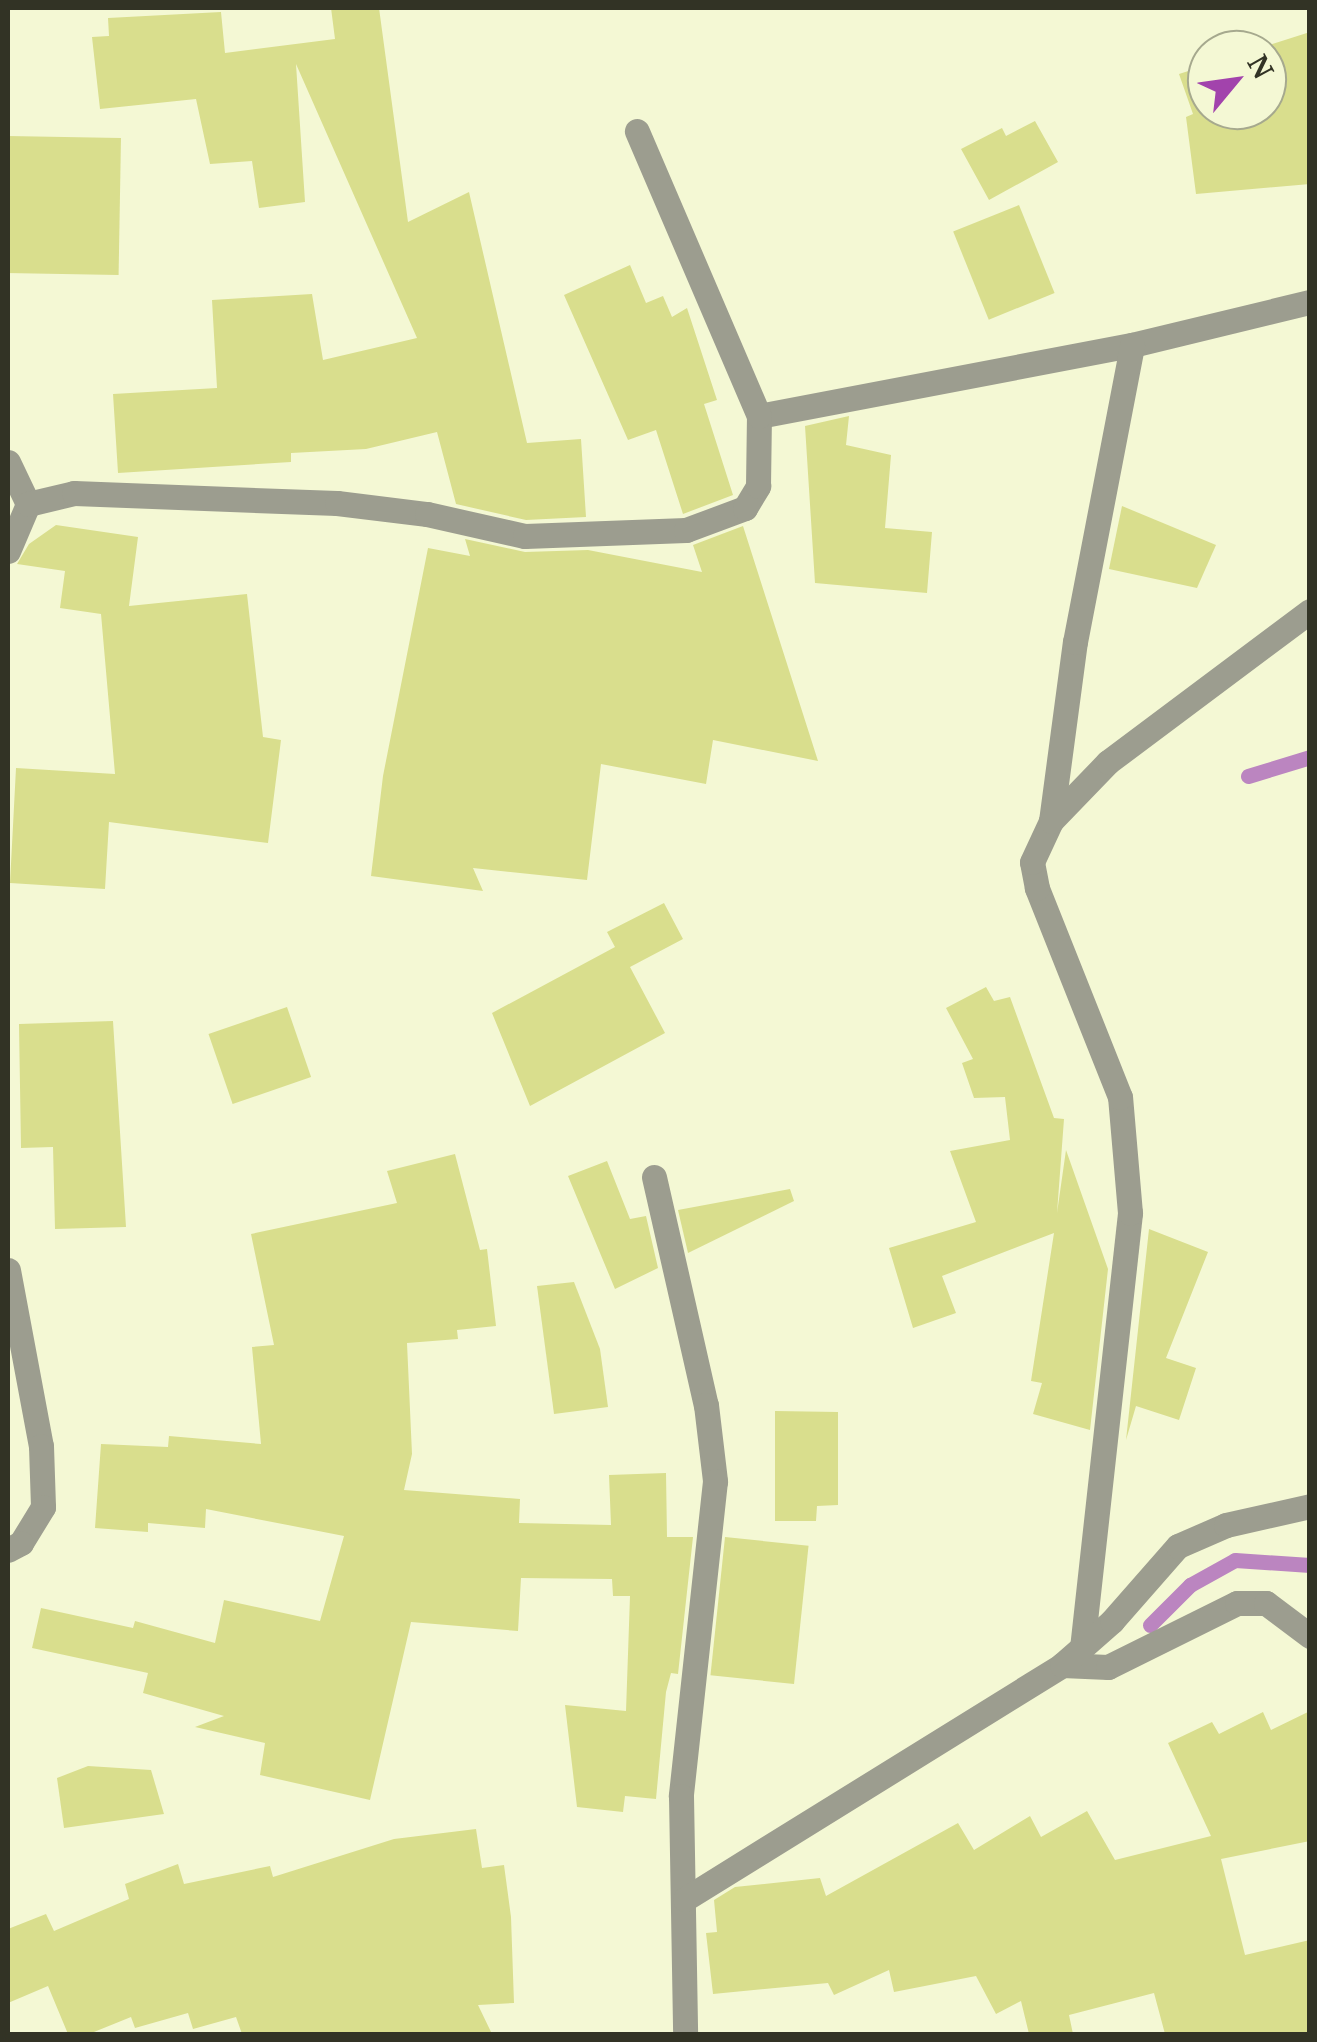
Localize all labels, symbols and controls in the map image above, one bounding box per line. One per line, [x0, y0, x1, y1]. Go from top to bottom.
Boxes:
north arrow [1187, 30, 1287, 130]
text: N [1240, 48, 1283, 85]

